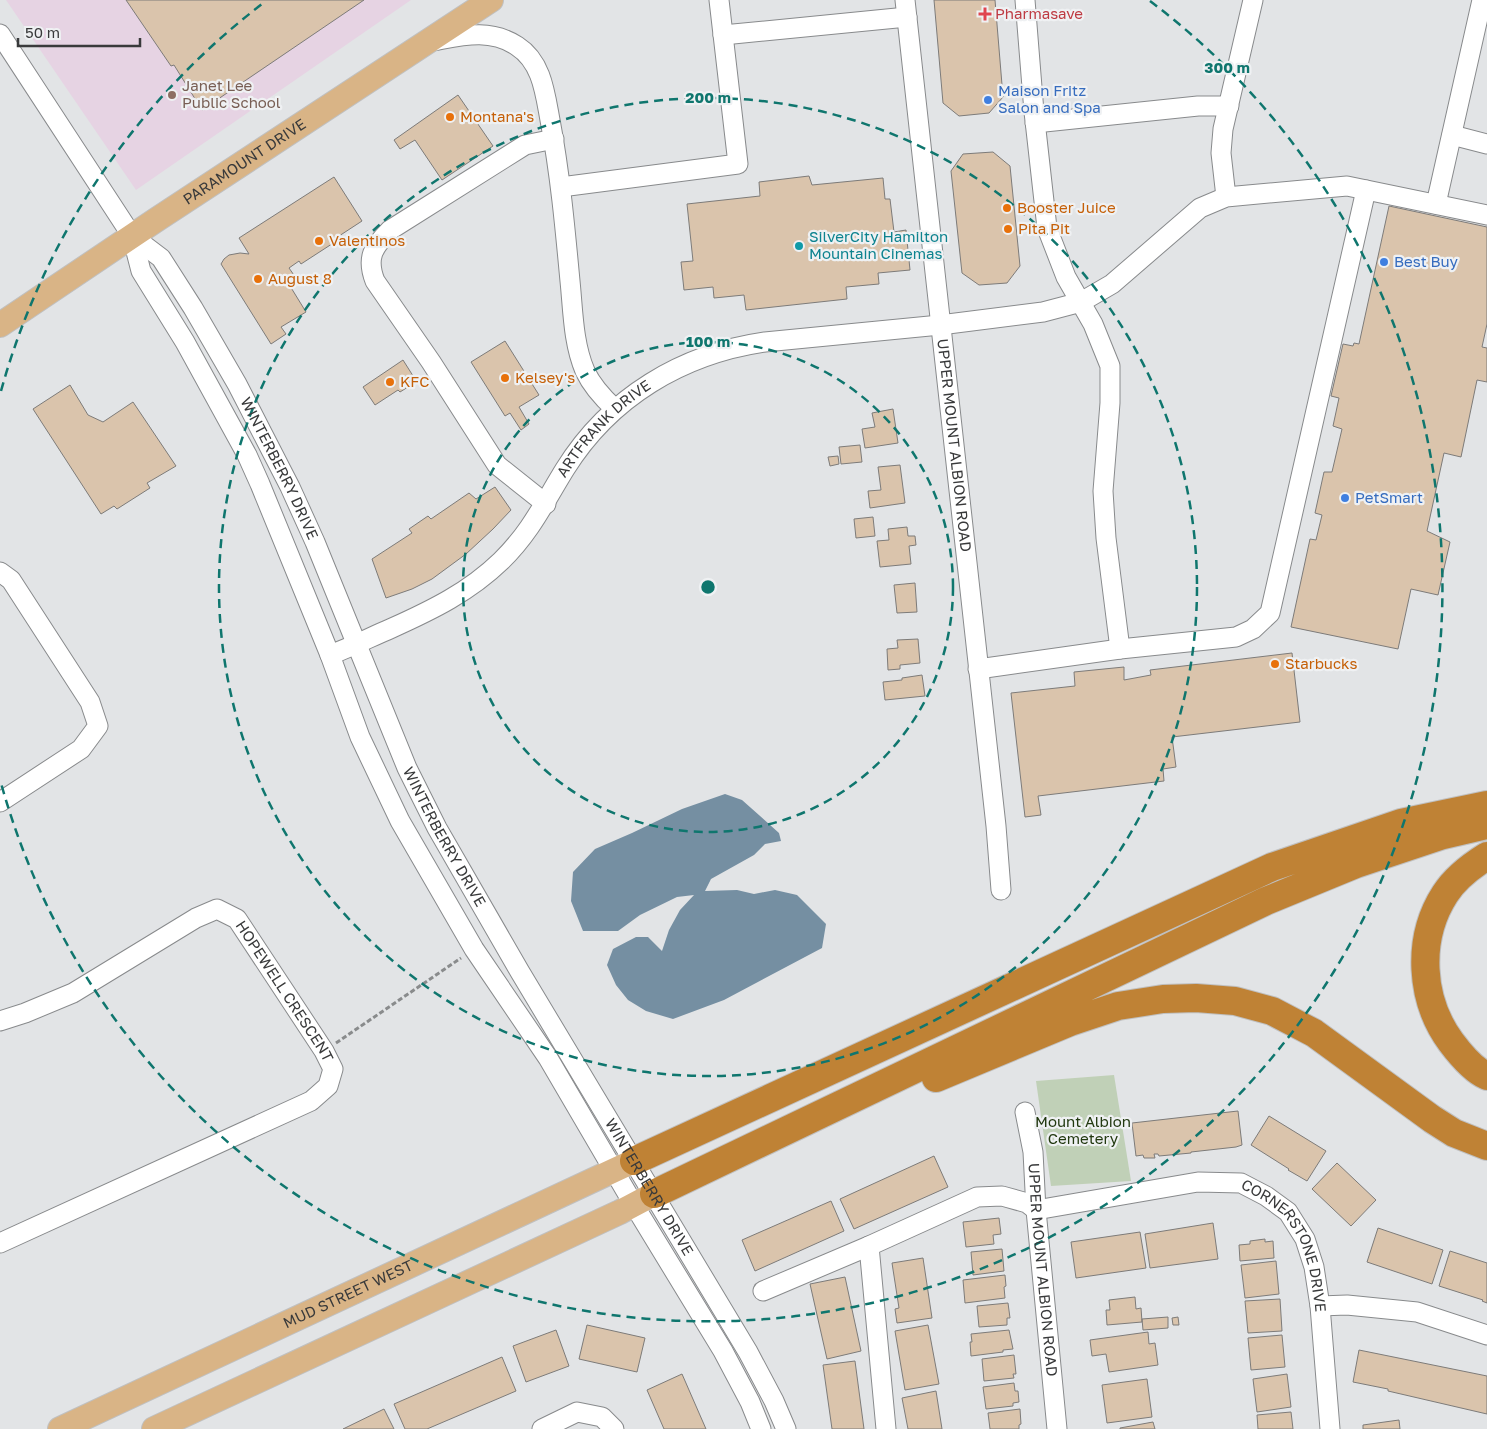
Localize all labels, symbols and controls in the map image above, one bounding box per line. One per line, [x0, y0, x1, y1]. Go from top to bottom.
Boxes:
place label: Pharmasave [995, 4, 1083, 22]
marker: Pharmasave [979, 8, 991, 20]
scale bar [18, 15, 140, 47]
text: 50 m [25, 23, 60, 41]
text: 300 m [1204, 58, 1250, 76]
place label: Janet Lee Public School [182, 76, 281, 111]
place label: Maison Fritz Salon and Spa [998, 81, 1101, 116]
text: 200 m [685, 88, 731, 106]
marker: Janet Lee Public School [166, 89, 178, 101]
marker: Maison Fritz Salon and Spa [982, 94, 994, 106]
place label: Montana's [460, 107, 534, 125]
marker: Montana's [444, 111, 456, 123]
street label: PARAMOUNT DRIVE [179, 114, 309, 208]
place label: Booster Juice [1017, 198, 1116, 216]
marker: Booster Juice [1001, 202, 1013, 214]
place label: Pita Pit [1018, 219, 1070, 237]
marker: Pita Pit [1002, 223, 1014, 235]
place label: SilverCity Hamilton Mountain Cinemas [809, 227, 948, 262]
place label: Valentinos [329, 231, 405, 249]
marker: Valentinos [313, 235, 325, 247]
marker: SilverCity Hamilton Mountain Cinemas [793, 240, 805, 252]
place label: Best Buy [1394, 252, 1459, 270]
marker: Best Buy [1378, 256, 1390, 268]
place label: August 8 [268, 269, 332, 287]
marker: August 8 [252, 273, 264, 285]
text: 100 m [686, 332, 730, 350]
street label: UPPER MOUNT ALBION ROAD [934, 338, 976, 553]
place label: Kelsey's [515, 368, 575, 386]
place label: KFC [400, 372, 429, 390]
marker: Kelsey's [499, 372, 511, 384]
marker: KFC [384, 376, 396, 388]
street label: ARTFRANK DRIVE [552, 376, 654, 480]
street label: WINTERBERRY DRIVE [237, 394, 323, 542]
place label: PetSmart [1355, 488, 1423, 506]
marker: PetSmart [1339, 492, 1351, 504]
centre of rings [699, 578, 717, 596]
place label: Starbucks [1285, 654, 1358, 672]
marker: Starbucks [1269, 658, 1281, 670]
street label: WINTERBERRY DRIVE [400, 763, 490, 909]
street label: HOPEWELL CRESCENT [232, 917, 338, 1064]
park label: Mount Albion Cemetery [1035, 1112, 1131, 1147]
street label: WINTERBERRY DRIVE [602, 1115, 698, 1258]
street label: UPPER MOUNT ALBION ROAD [1026, 1162, 1062, 1377]
street label: CORNERSTONE DRIVE [1239, 1175, 1330, 1313]
street label: MUD STREET WEST [280, 1256, 415, 1332]

